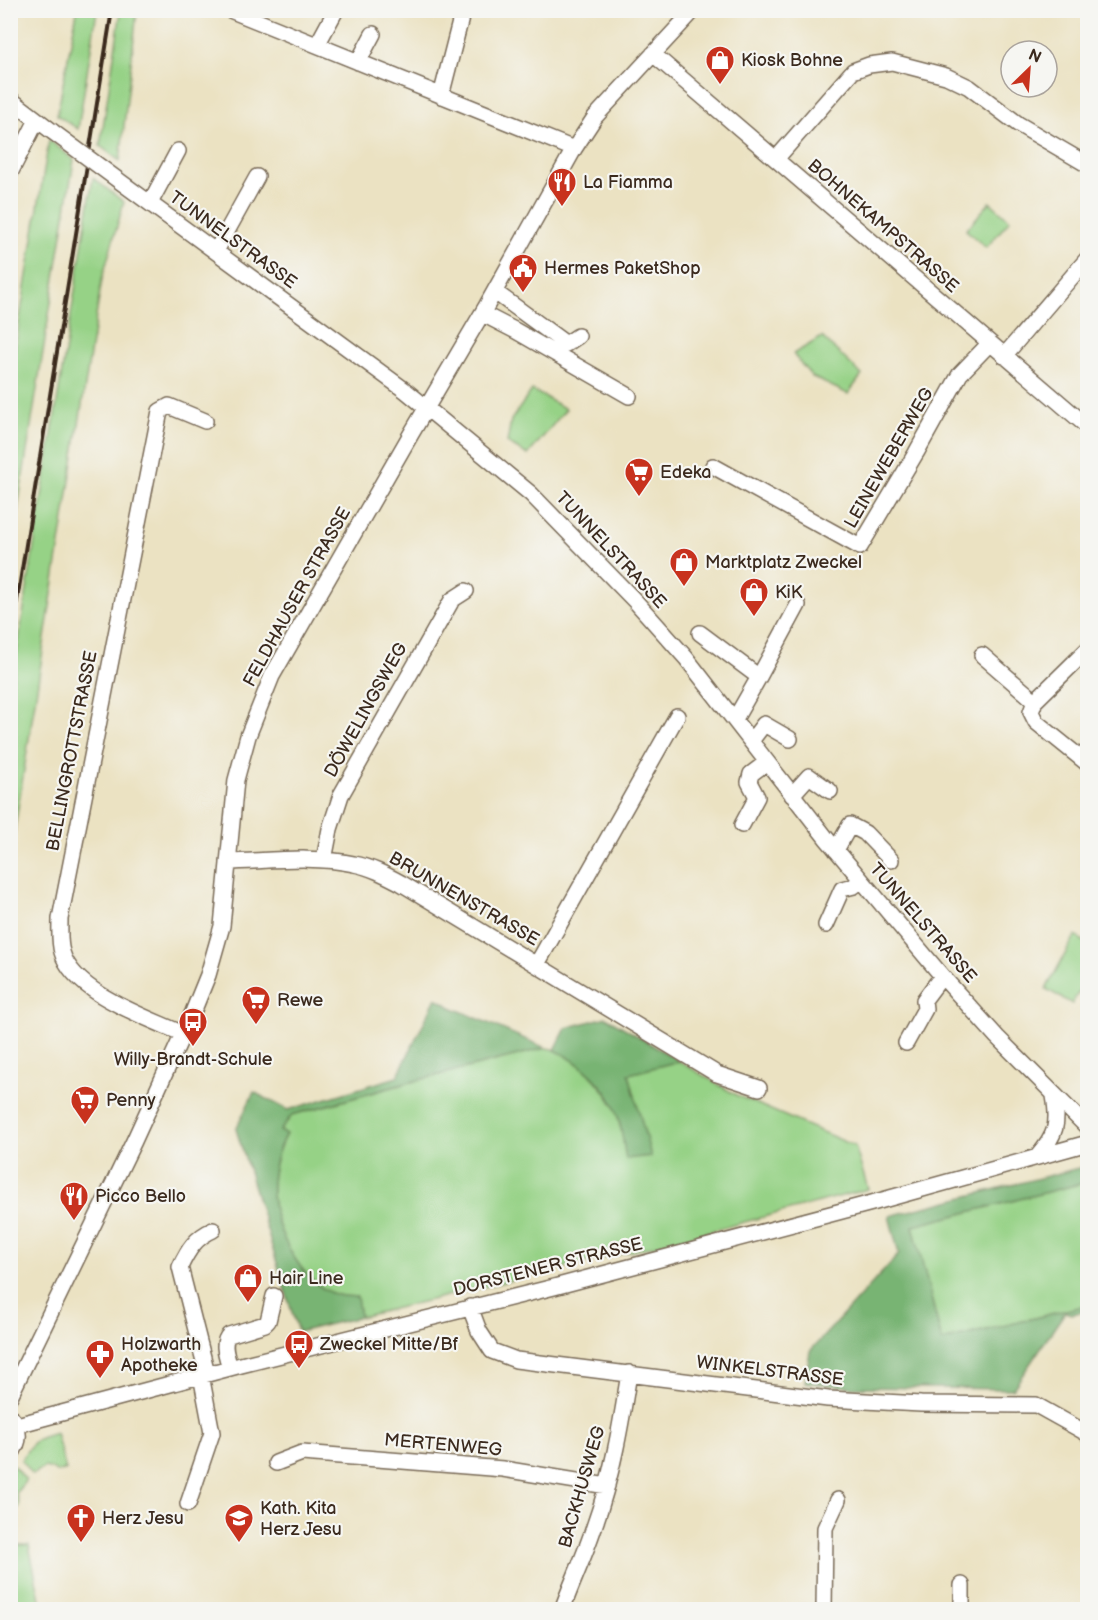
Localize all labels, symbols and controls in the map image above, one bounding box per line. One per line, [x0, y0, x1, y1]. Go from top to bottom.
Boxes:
north arrow [999, 39, 1059, 99]
shop icon: Kiosk Bohne [704, 44, 736, 86]
text: N [1025, 46, 1044, 68]
place label: Kiosk Bohne [741, 50, 843, 71]
street label: BOHNEKAMPSTRASSE [803, 155, 963, 297]
restaurant icon: La Fiamma [546, 166, 578, 208]
place label: La Fiamma [583, 172, 673, 193]
street label: TUNNELSTRASSE [165, 187, 301, 293]
public building icon: Hermes PaketShop [507, 252, 539, 294]
place label: Hermes PaketShop [544, 258, 701, 279]
street label: LEINEWEBERWEG [840, 384, 938, 532]
supermarket icon: Edeka [623, 456, 655, 498]
place label: Edeka [660, 462, 712, 483]
street label: TUNNELSTRASSE [551, 487, 671, 613]
street label: FELDHAUSER STRASSE [239, 504, 355, 690]
shop icon: Marktplatz Zweckel [668, 546, 700, 588]
place label: Marktplatz Zweckel [705, 552, 862, 573]
shop icon: KiK [738, 576, 770, 618]
place label: KiK [775, 582, 803, 603]
street label: DÖWELINGSWEG [319, 639, 412, 781]
street label: BELLINGROTTSTRASSE [42, 649, 102, 853]
street label: BRUNNENSTRASSE [385, 848, 543, 951]
street label: TUNNELSTRASSE [865, 859, 981, 987]
supermarket icon: Rewe [240, 984, 272, 1026]
place label: Rewe [277, 990, 323, 1011]
bus stop icon: Willy-Brandt-Schule [177, 1006, 209, 1048]
place label: Willy-Brandt-Schule [114, 1049, 273, 1070]
supermarket icon: Penny [69, 1084, 101, 1126]
place label: Penny [106, 1090, 157, 1111]
restaurant icon: Picco Bello [58, 1180, 90, 1222]
place label: Picco Bello [95, 1186, 186, 1207]
street label: DORSTENER STRASSE [451, 1233, 645, 1301]
shop icon: Hair Line [232, 1262, 264, 1304]
place label: Hair Line [269, 1268, 344, 1289]
bus stop icon: Zweckel Mitte/Bf [283, 1328, 315, 1370]
place label: Holzwarth Apotheke [121, 1334, 201, 1376]
place label: Zweckel Mitte/Bf [319, 1334, 459, 1355]
pharmacy icon: Holzwarth Apotheke [84, 1338, 116, 1380]
street label: WINKELSTRASSE [695, 1352, 845, 1390]
street label: BACKHUSWEG [555, 1424, 609, 1550]
street label: MERTENWEG [383, 1429, 503, 1461]
place label: Kath. Kita Herz Jesu [260, 1498, 342, 1540]
church icon: Herz Jesu [65, 1502, 97, 1544]
school or university icon: Kath. Kita Herz Jesu [223, 1502, 255, 1544]
place label: Herz Jesu [102, 1508, 184, 1529]

